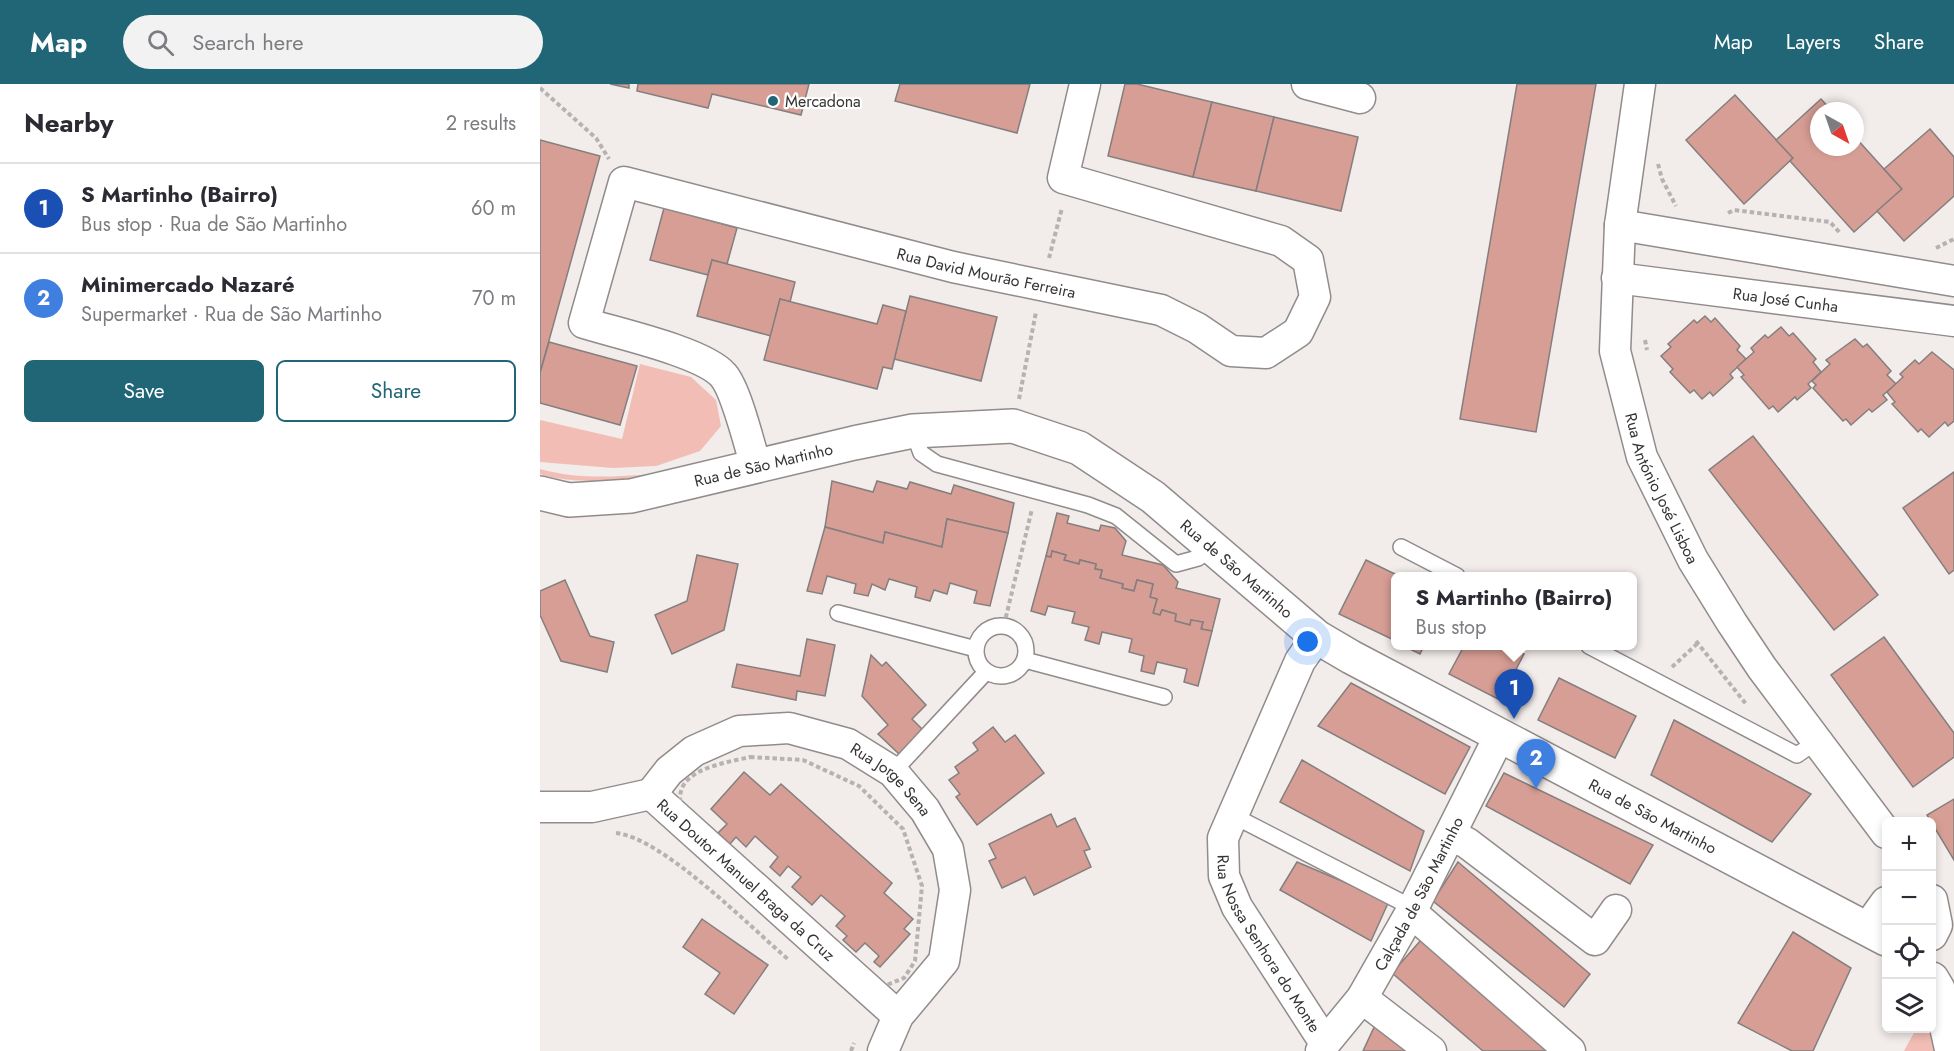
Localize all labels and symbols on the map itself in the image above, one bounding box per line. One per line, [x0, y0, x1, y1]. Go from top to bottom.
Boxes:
place label: Mercadona [785, 90, 861, 113]
marker: Mercadona [766, 94, 780, 108]
north arrow [1810, 102, 1864, 156]
street label: Rua David Mourão Ferreira [894, 241, 1078, 304]
street label: Rua José Cunha [1732, 281, 1840, 318]
street label: Rua António José Lisboa [1620, 410, 1705, 568]
street label: Rua de São Martinho [692, 437, 835, 492]
street label: Rua de São Martinho [1175, 514, 1298, 624]
your location [1293, 627, 1322, 656]
pin: 1 [1494, 670, 1534, 719]
street label: Rua Jorge Sena [846, 737, 938, 820]
pin: 2 [1516, 740, 1556, 789]
street label: Rua de São Martinho [1585, 773, 1721, 859]
street label: Rua Doutor Manuel Braga da Cruz [652, 793, 841, 966]
street label: Calçada de São Martinho [1368, 812, 1469, 975]
street label: Rua Nossa Senhora do Monte [1212, 854, 1326, 1037]

